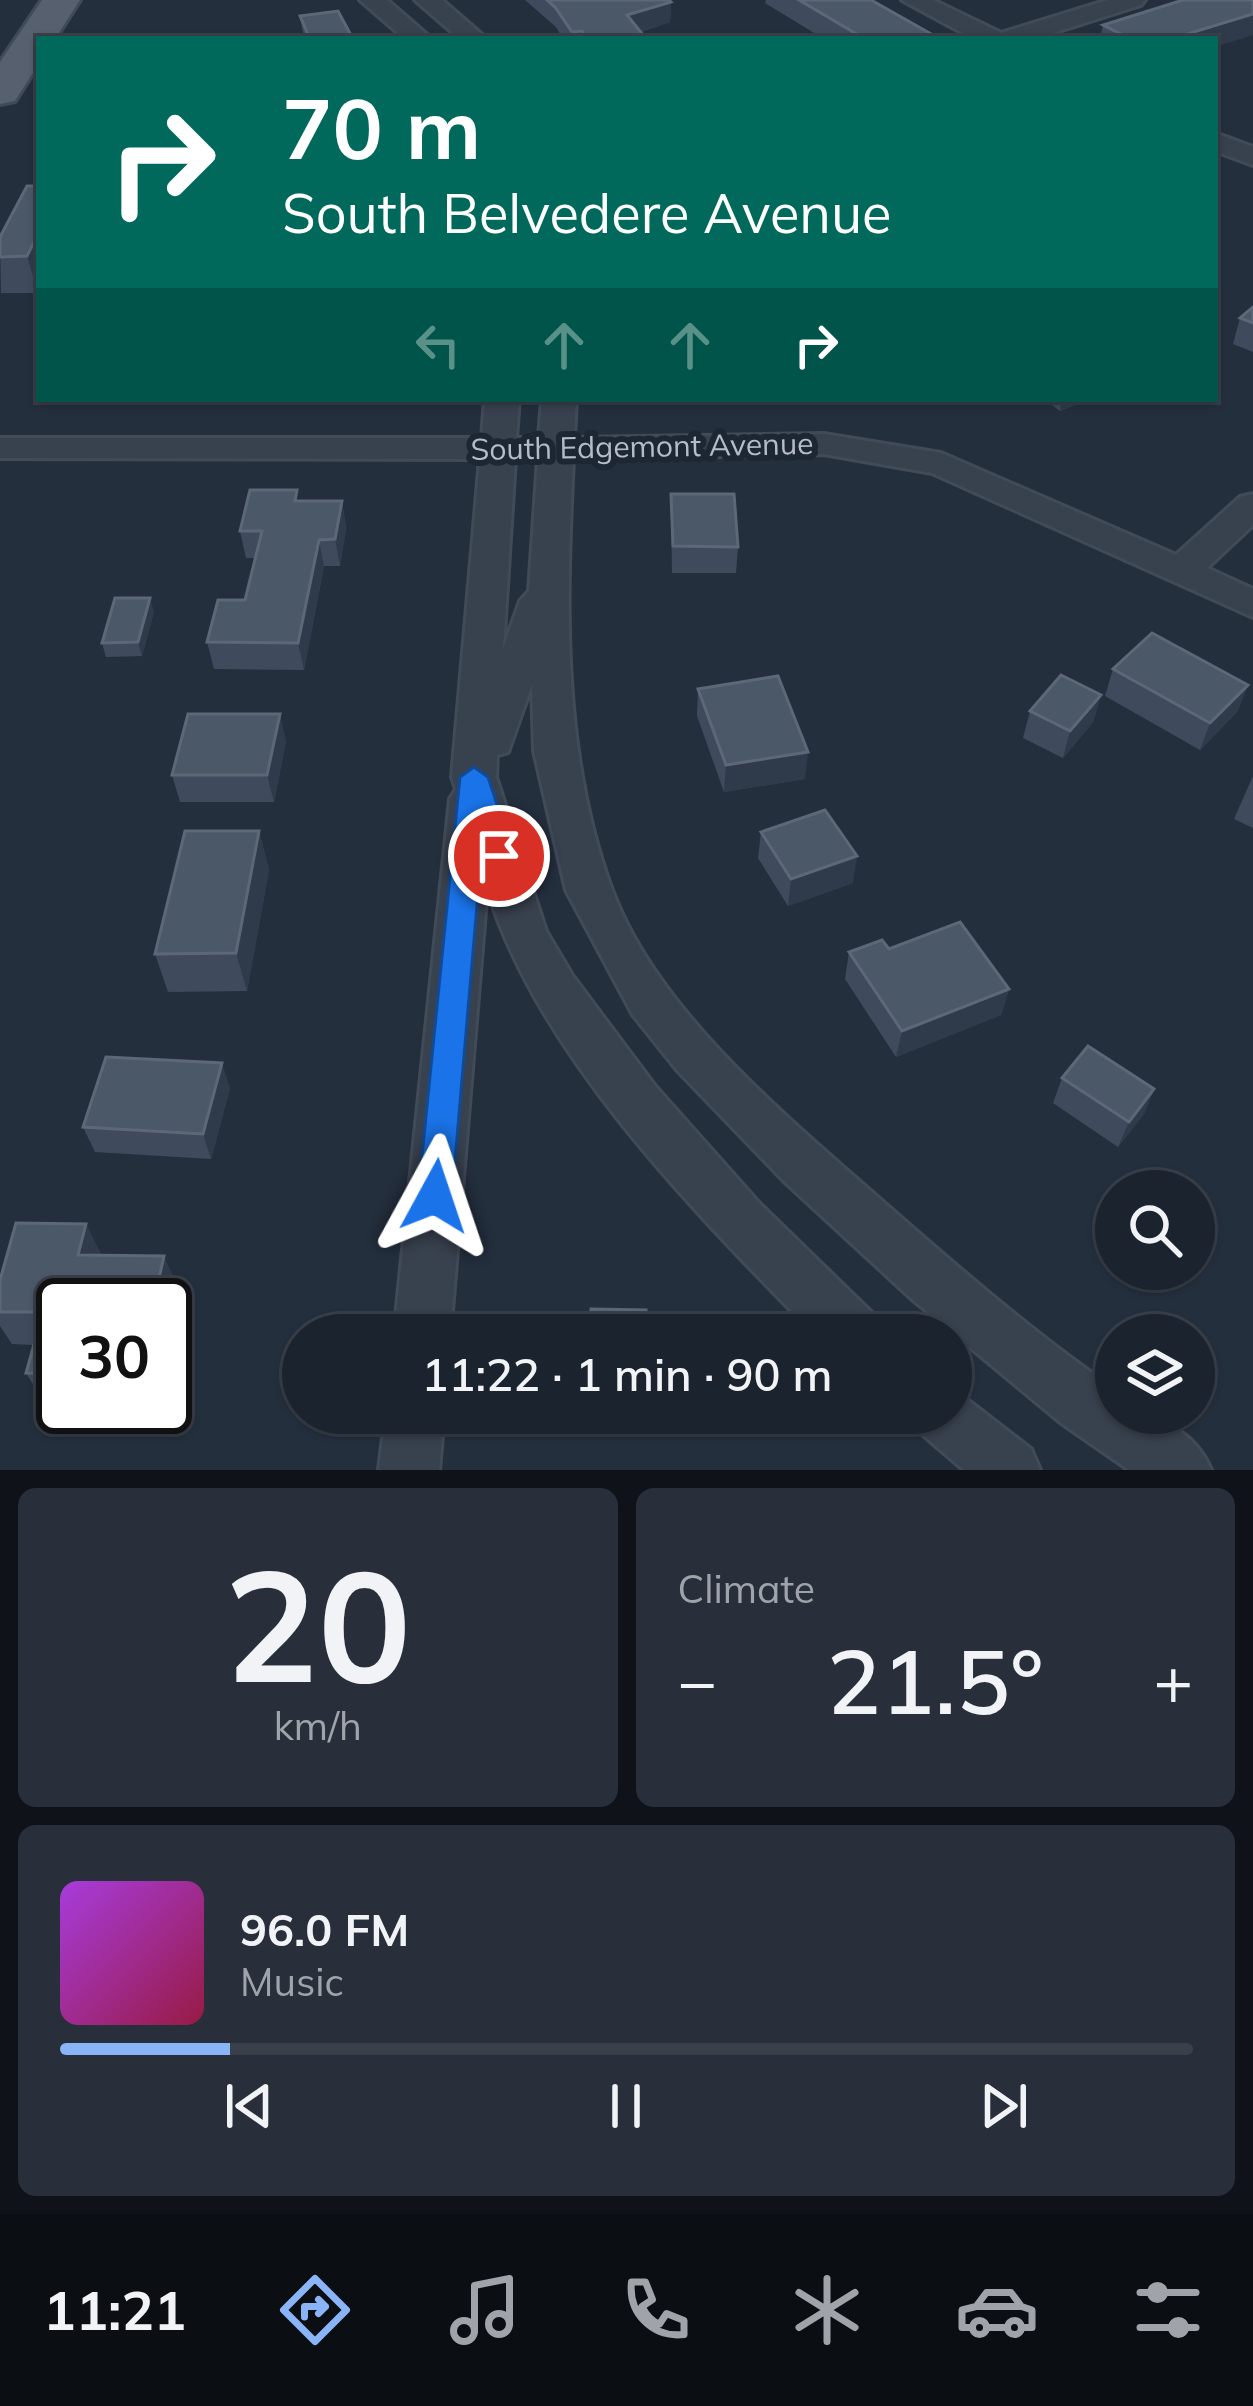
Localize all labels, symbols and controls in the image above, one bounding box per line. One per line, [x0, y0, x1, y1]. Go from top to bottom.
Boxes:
text: 70 m [282, 75, 481, 180]
icon: right [84, 84, 240, 240]
text: South Belvedere Avenue [282, 179, 891, 247]
icon: left [405, 312, 471, 378]
icon: ahead [531, 312, 597, 378]
icon: ahead [657, 312, 723, 378]
icon: right [783, 312, 849, 378]
street label: South Edgemont Avenue [470, 424, 814, 468]
pin [448, 805, 550, 907]
icon: arrive [466, 823, 532, 889]
position arrow [372, 1133, 498, 1259]
map controls [1095, 1170, 1215, 1434]
button: search [1095, 1170, 1215, 1290]
speed limit sign: 30 [36, 1278, 192, 1434]
button: layers [1095, 1314, 1215, 1434]
text: 11:22 · 1 min · 90 m [421, 1346, 833, 1402]
text: 20 [224, 1525, 411, 1721]
text: Climate [678, 1564, 815, 1613]
text: 21.5° [827, 1624, 1044, 1737]
text: − [678, 1639, 717, 1722]
text: + [1153, 1639, 1193, 1722]
text: km/h [274, 1701, 362, 1750]
text: 96.0 FM [240, 1901, 409, 1957]
text: Music [240, 1957, 344, 2006]
icon: previous [216, 2073, 282, 2139]
icon: pause [593, 2073, 659, 2139]
icon: next [971, 2073, 1037, 2139]
icon: directions [273, 2268, 357, 2352]
icon: music [443, 2268, 527, 2352]
icon: phone [614, 2268, 698, 2352]
icon: climate [785, 2268, 869, 2352]
icon: car [955, 2268, 1039, 2352]
icon: filters [1126, 2268, 1210, 2352]
text: 11:21 [43, 2276, 186, 2344]

